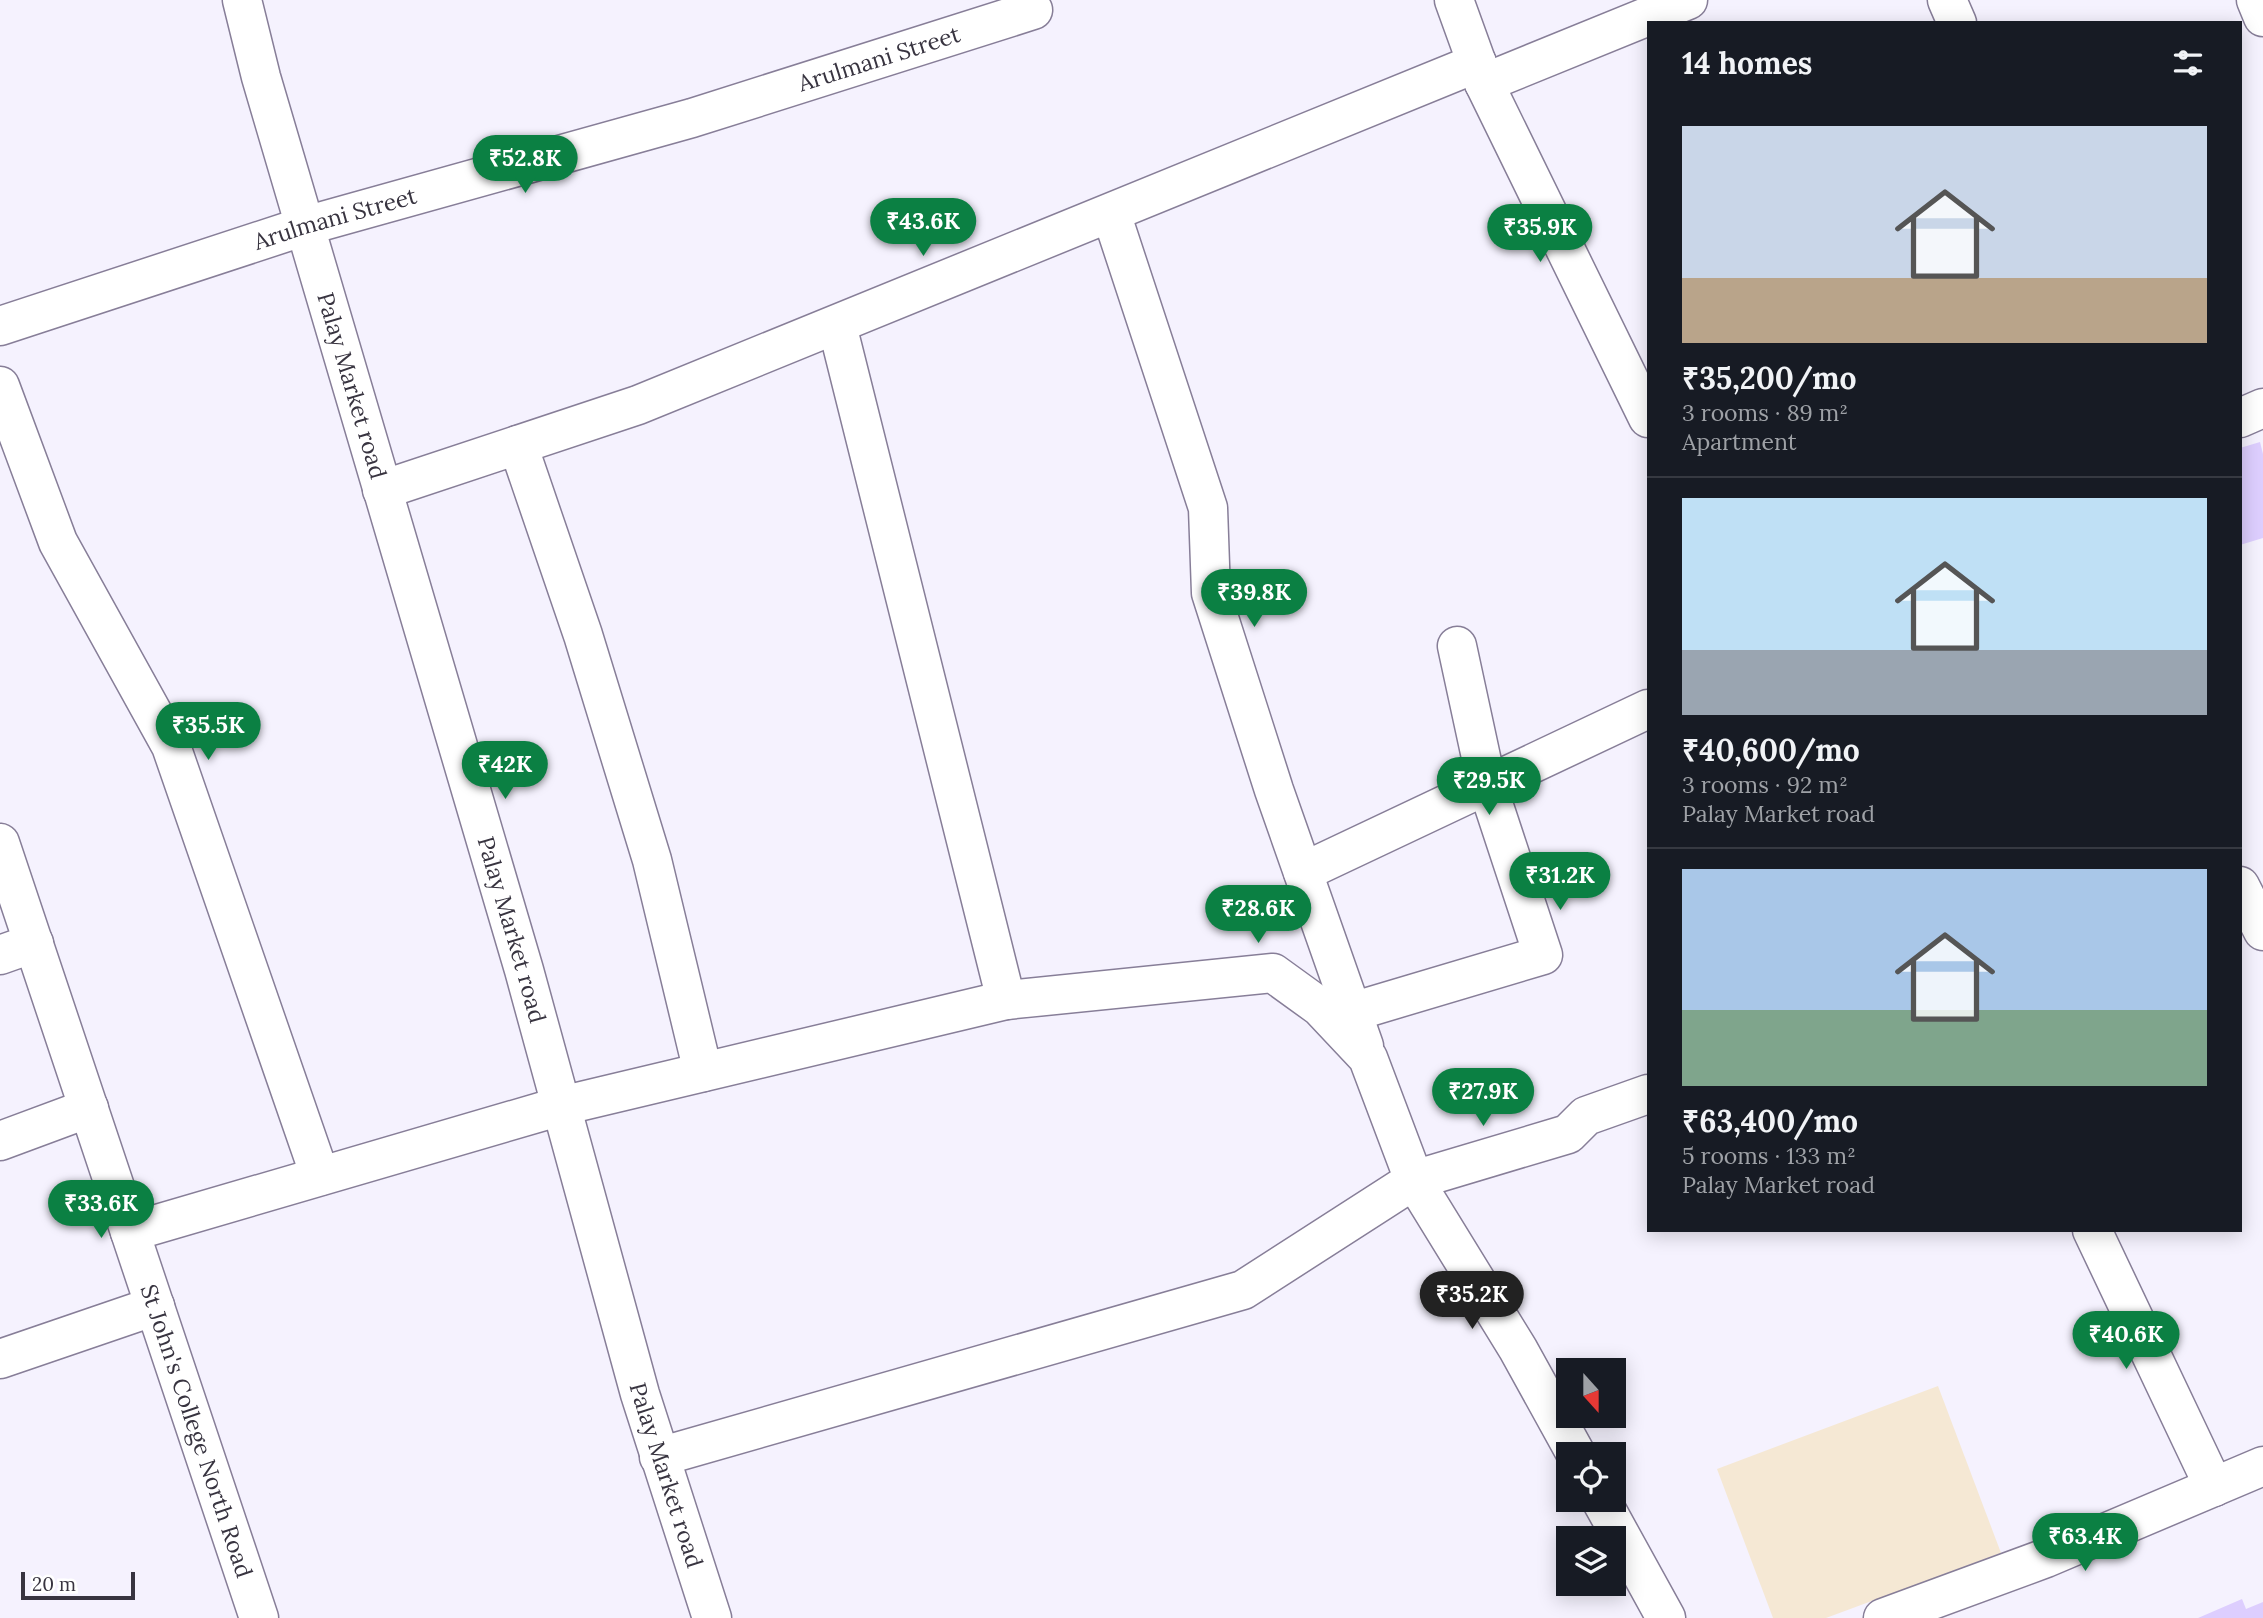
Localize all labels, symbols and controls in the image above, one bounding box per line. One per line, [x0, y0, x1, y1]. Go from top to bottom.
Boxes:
street label: Arulmani Street [793, 19, 964, 98]
text: 14 homes [1682, 44, 1812, 82]
icon: filters [2169, 44, 2207, 82]
pin: ₹52.8K [468, 136, 582, 195]
text: ₹52.8K [489, 143, 561, 172]
icon: home [1882, 171, 2008, 297]
street label: Arulmani Street [249, 181, 420, 256]
pin: ₹43.6K [866, 198, 980, 258]
pin: ₹35.9K [1483, 204, 1597, 264]
text: ₹43.6K [886, 206, 960, 235]
text: ₹35.9K [1503, 212, 1577, 241]
street label: Palay Market road [311, 289, 394, 482]
text: ₹35,200/mo [1682, 359, 1857, 397]
text: 3 rooms · 89 m² [1682, 398, 1848, 427]
text: Apartment [1682, 427, 1797, 456]
icon: home [1882, 543, 2008, 669]
pin: ₹39.8K [1197, 570, 1311, 629]
text: ₹39.8K [1217, 577, 1291, 606]
pin: ₹35.5K [151, 702, 265, 762]
text: ₹35.5K [172, 710, 244, 739]
text: ₹40,600/mo [1682, 731, 1860, 769]
pin: ₹42K [464, 742, 546, 801]
text: ₹42K [478, 749, 532, 778]
pin: ₹29.5K [1432, 758, 1546, 817]
text: ₹29.5K [1453, 765, 1525, 794]
text: 3 rooms · 92 m² [1682, 770, 1848, 799]
text: Palay Market road [1682, 799, 1875, 828]
street label: Palay Market road [471, 833, 553, 1026]
pin: ₹31.2K [1503, 852, 1617, 912]
text: ₹31.2K [1525, 860, 1595, 889]
pin: ₹28.6K [1201, 886, 1315, 945]
text: ₹28.6K [1221, 893, 1295, 922]
icon: home [1882, 914, 2008, 1040]
pin: ₹27.9K [1426, 1068, 1540, 1128]
text: ₹27.9K [1448, 1076, 1518, 1105]
text: ₹63,400/mo [1682, 1102, 1858, 1140]
text: 5 rooms · 133 m² [1682, 1141, 1856, 1170]
text: Palay Market road [1682, 1170, 1875, 1199]
pin: ₹33.6K [44, 1180, 158, 1240]
text: ₹33.6K [64, 1188, 138, 1217]
pin: ₹35.2K [1415, 1272, 1529, 1331]
text: ₹35.2K [1436, 1279, 1508, 1308]
street label: St John's College North Road [134, 1280, 260, 1582]
pin: ₹40.6K [2069, 1312, 2183, 1371]
text: ₹40.6K [2089, 1319, 2163, 1348]
north arrow [1556, 1358, 1626, 1428]
map controls [1556, 1358, 1626, 1596]
street label: Palay Market road [624, 1379, 710, 1572]
button: locate [1556, 1442, 1626, 1512]
pin: ₹63.4K [2028, 1514, 2142, 1573]
text: ₹63.4K [2048, 1521, 2122, 1550]
button: layers [1556, 1526, 1626, 1596]
scale bar [21, 1569, 135, 1601]
text: 20 m [32, 1572, 76, 1596]

